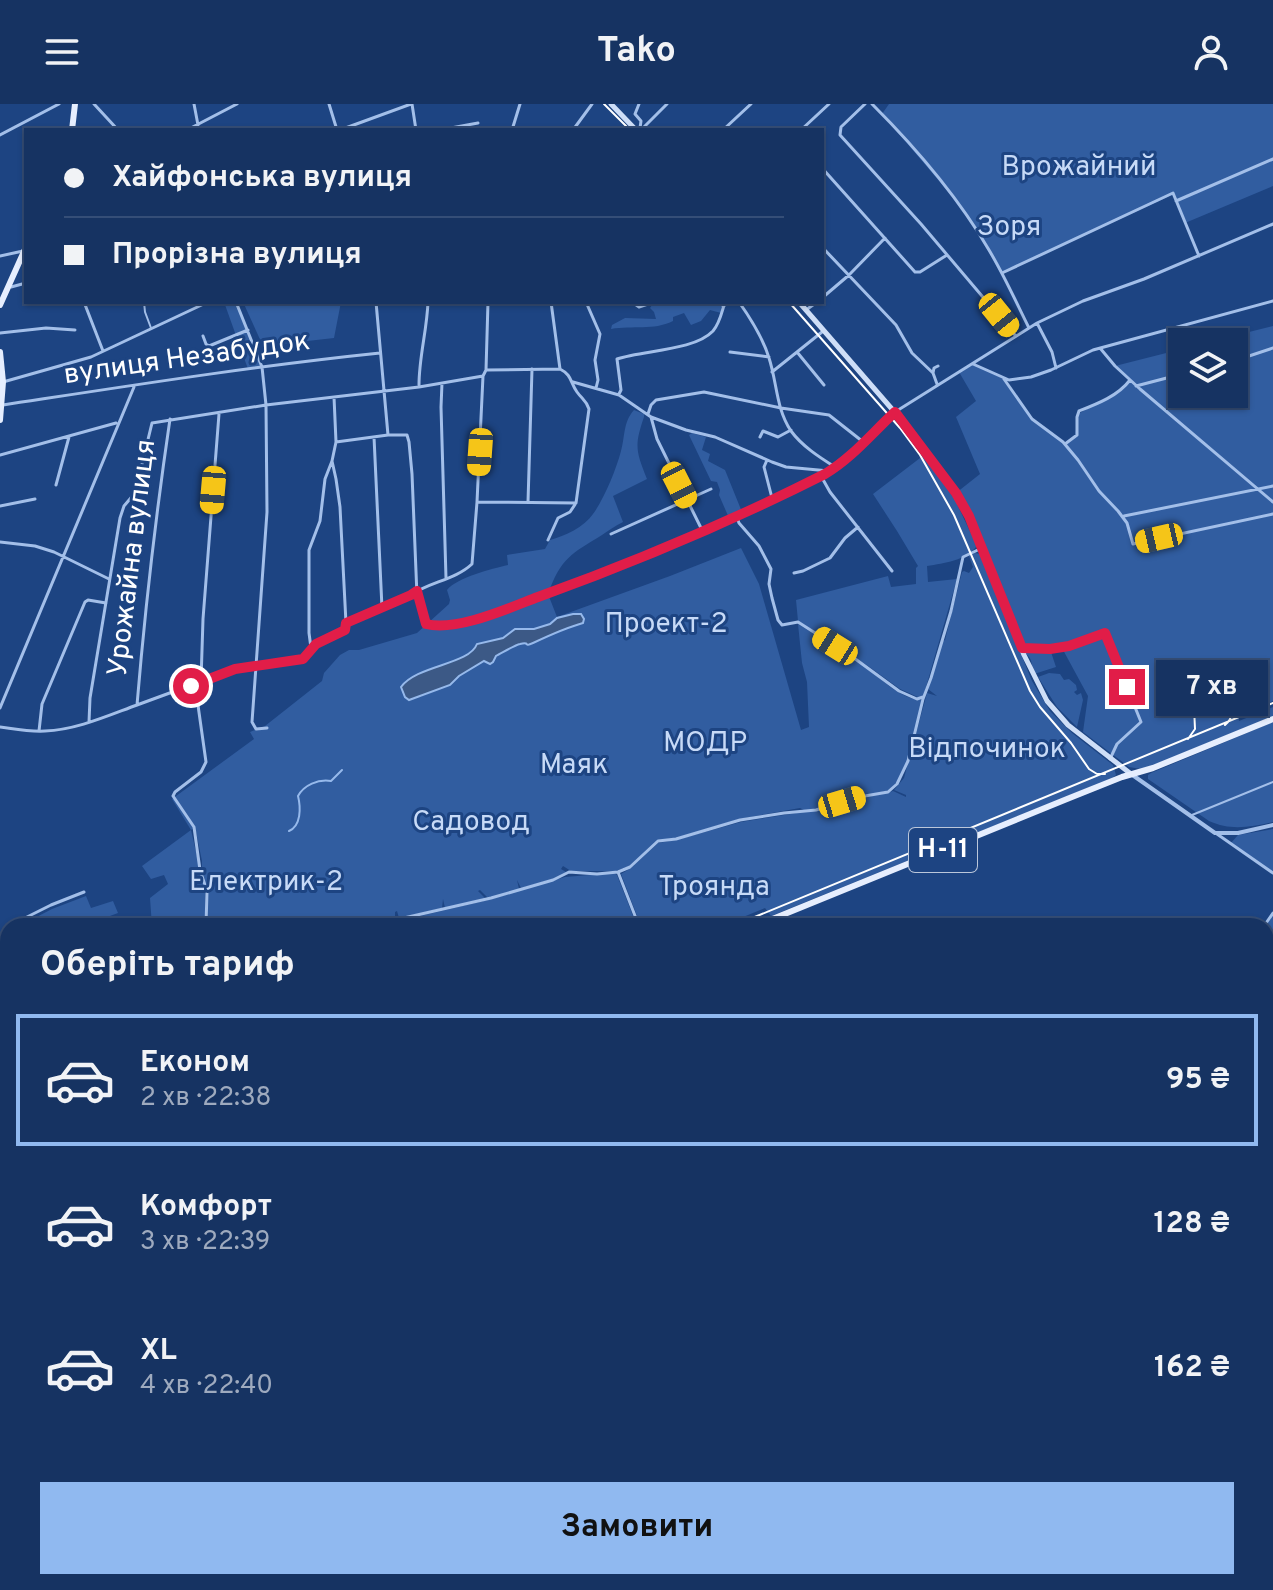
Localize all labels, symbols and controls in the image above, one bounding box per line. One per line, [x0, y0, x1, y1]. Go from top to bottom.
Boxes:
text: Tako [597, 29, 676, 75]
icon: menu [40, 30, 84, 74]
icon: person [1189, 30, 1233, 74]
park label: Врожайний [1002, 150, 1156, 186]
text: Хайфонська вулиця [112, 160, 412, 197]
park label: Зоря [977, 210, 1041, 246]
text: Прорізна вулиця [112, 237, 362, 274]
car [975, 289, 1023, 341]
street label: вулиця Незабудок [62, 324, 312, 394]
map controls [1168, 328, 1248, 408]
button: layers [1168, 328, 1248, 408]
car [466, 427, 494, 477]
street label: Урожайна вулиця [101, 437, 165, 679]
car [657, 458, 701, 512]
car [199, 465, 227, 515]
car [1133, 521, 1185, 555]
park label: Проект-2 [604, 607, 728, 643]
car [808, 623, 862, 669]
callout: 7 хв [1155, 659, 1267, 715]
route start [173, 668, 209, 704]
route end [1109, 669, 1145, 705]
text: 7 хв [1187, 671, 1237, 704]
park label: МОДР [663, 726, 747, 762]
park label: Відпочинок [908, 732, 1066, 768]
park label: Маяк [540, 748, 608, 784]
car [816, 784, 868, 820]
park label: Садовод [412, 805, 530, 841]
road number: Н-11 [909, 828, 977, 872]
park label: Електрик-2 [189, 865, 343, 901]
park label: Троянда [658, 870, 770, 906]
text: Оберіть тариф [40, 943, 295, 989]
icon: car [44, 1044, 116, 1116]
text: Економ [140, 1045, 250, 1082]
text: 95 ₴ [1166, 1062, 1230, 1099]
text: 2 хв · 22:38 [140, 1082, 272, 1115]
icon: car [44, 1188, 116, 1260]
text: Комфорт [140, 1189, 272, 1226]
text: 128 ₴ [1154, 1206, 1230, 1243]
text: 3 хв · 22:39 [140, 1226, 270, 1259]
icon: car [44, 1332, 116, 1404]
text: XL [140, 1333, 177, 1370]
text: 162 ₴ [1154, 1350, 1230, 1387]
text: 4 хв · 22:40 [140, 1370, 273, 1403]
button: Замовити [40, 1482, 1234, 1574]

